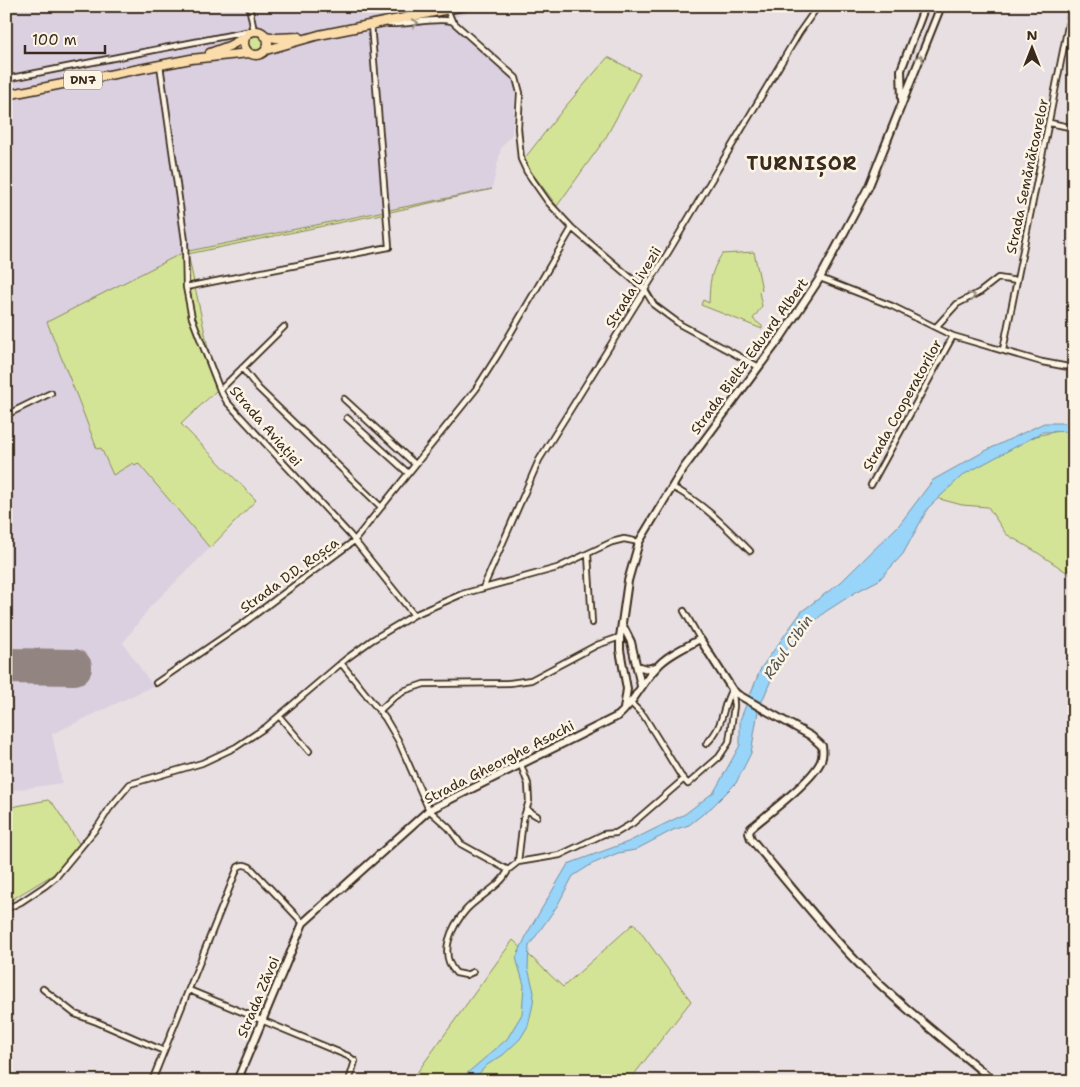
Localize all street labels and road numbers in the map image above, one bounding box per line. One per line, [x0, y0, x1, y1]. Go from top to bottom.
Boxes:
road number: DN7 [64, 70, 102, 90]
street label: Strada Semănătoarelor [1002, 96, 1052, 255]
street label: Strada Livezii [601, 243, 665, 331]
street label: Strada Bieltz Eduard Albert [686, 274, 812, 438]
street label: Strada Cooperatorilor [858, 336, 946, 474]
street label: Strada Aviației [225, 382, 306, 471]
street label: Strada D.D. Roșca [236, 533, 343, 618]
street label: Strada Gheorghe Asachi [421, 716, 577, 808]
street label: Strada Zăvoi [233, 954, 283, 1040]

